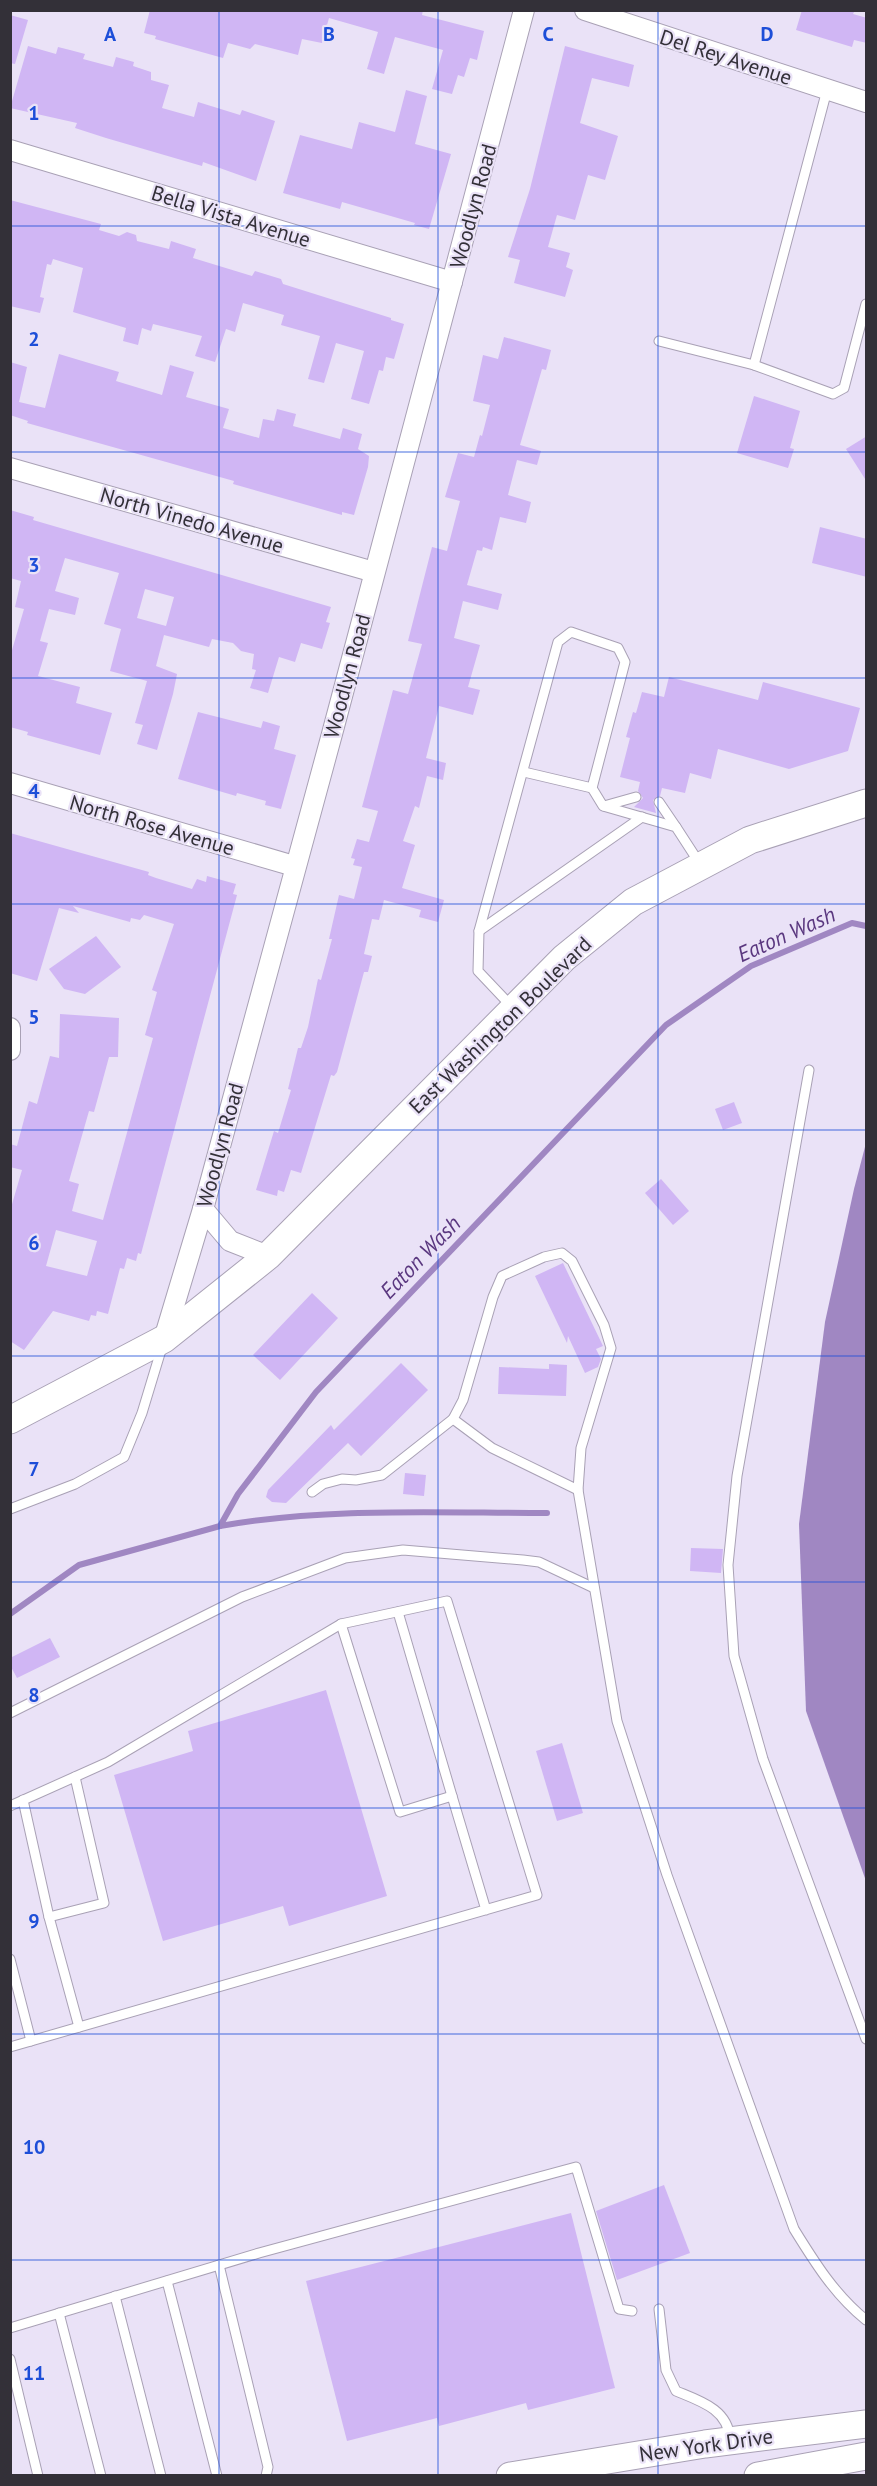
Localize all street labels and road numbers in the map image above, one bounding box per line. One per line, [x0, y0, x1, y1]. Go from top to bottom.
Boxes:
street label: Del Rey Avenue [656, 24, 796, 90]
street label: Woodlyn Road [443, 141, 503, 271]
street label: Bella Vista Avenue [148, 179, 314, 253]
street label: North Vinedo Avenue [97, 481, 287, 559]
street label: Woodlyn Road [317, 611, 377, 741]
street label: North Rose Avenue [66, 789, 238, 861]
street label: East Washington Boulevard [403, 931, 597, 1119]
street label: Woodlyn Road [190, 1080, 250, 1210]
street label: New York Drive [637, 2422, 775, 2468]

